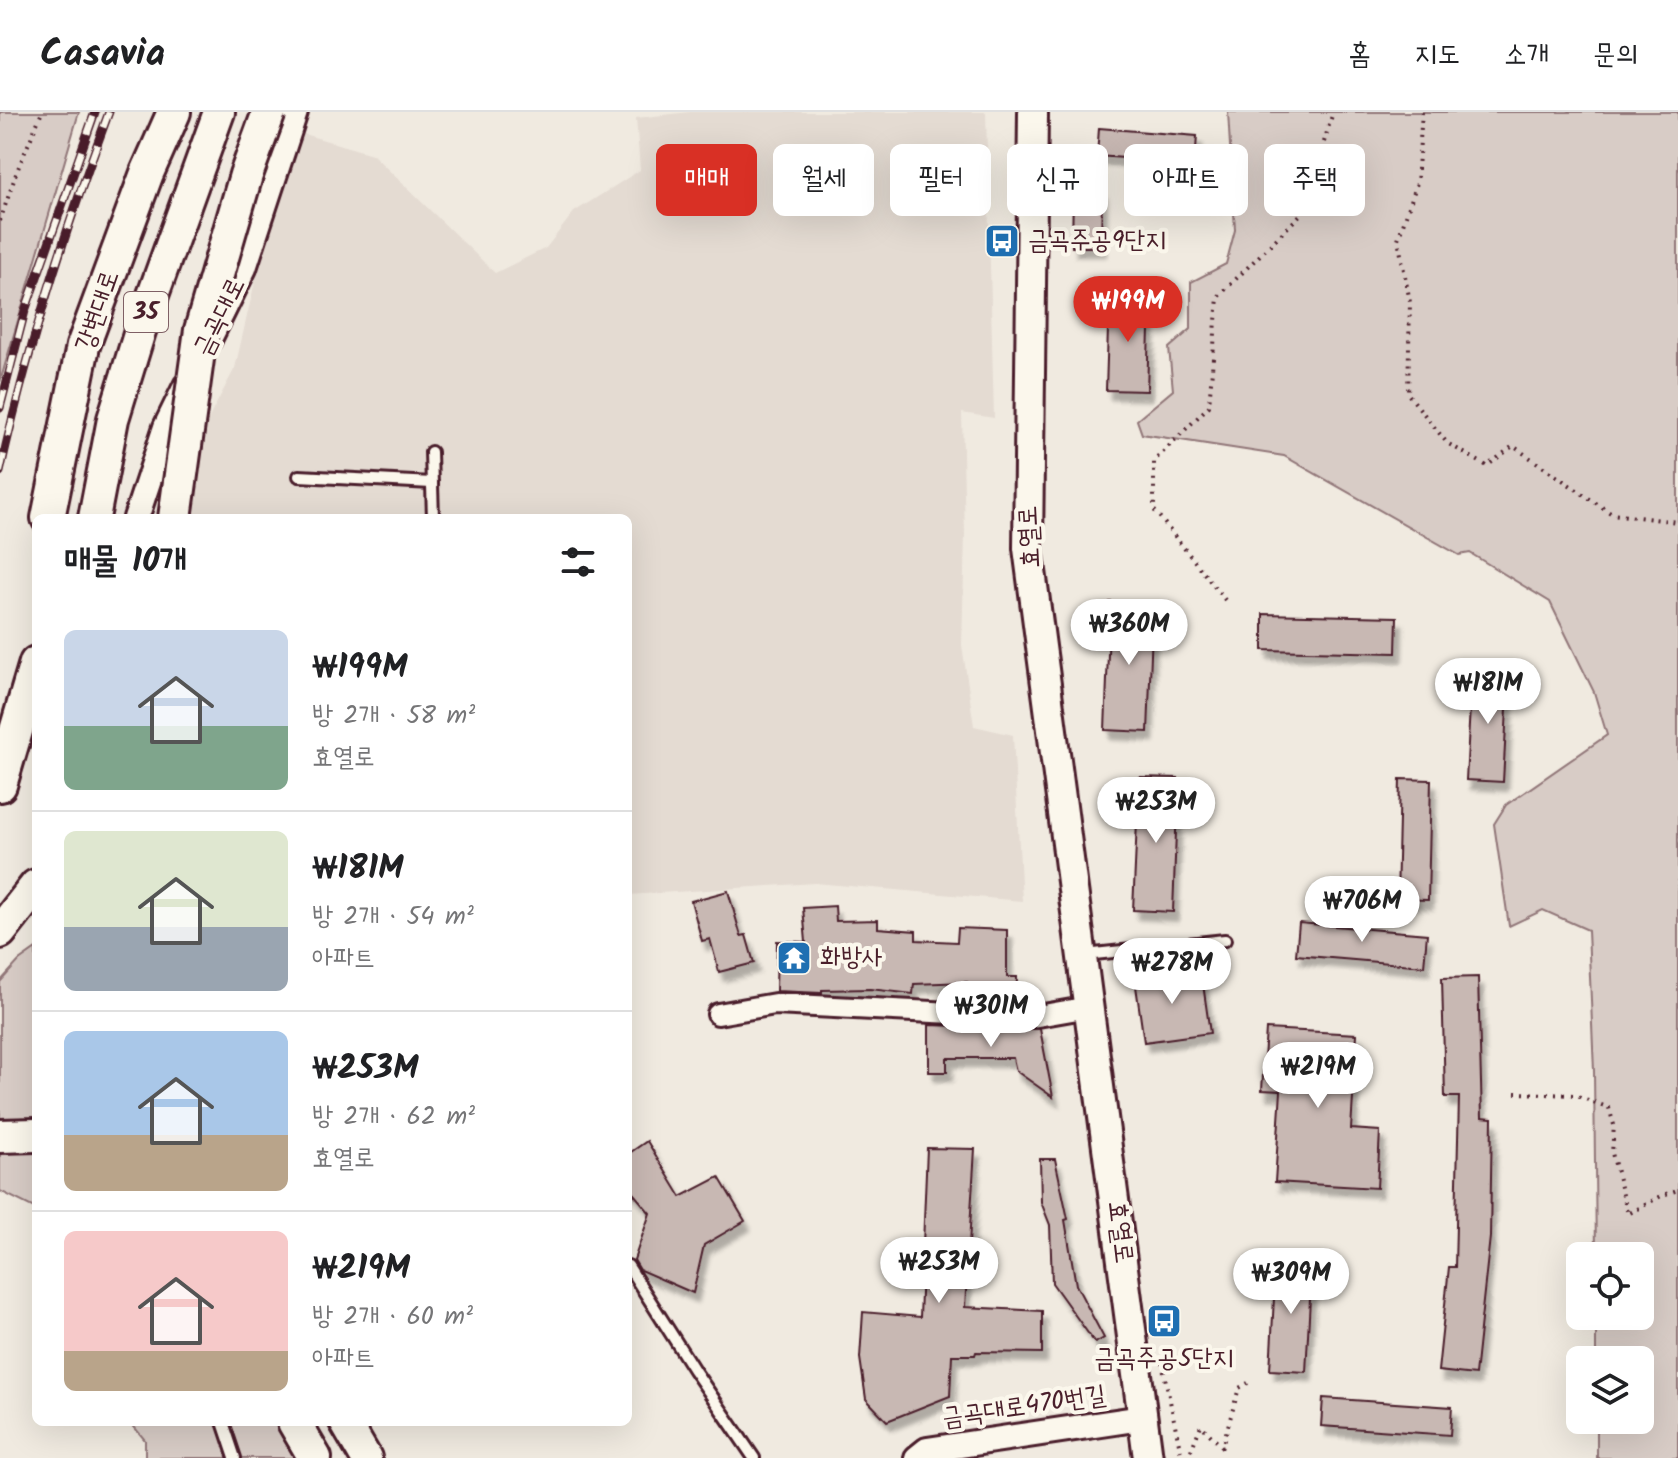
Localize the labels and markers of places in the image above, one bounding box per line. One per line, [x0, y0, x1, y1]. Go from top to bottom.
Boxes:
place label: 금곡주공9단지 [1028, 220, 1166, 262]
bus stop icon: 금곡주공9단지 [983, 222, 1021, 260]
pin: ₩199M [1072, 276, 1184, 344]
pin: ₩360M [1073, 599, 1185, 667]
pin: ₩181M [1432, 658, 1544, 726]
pin: ₩253M [1100, 777, 1212, 845]
pin: ₩706M [1306, 876, 1418, 944]
place label: 화방사 [820, 937, 883, 979]
pin: ₩278M [1116, 938, 1228, 1006]
temple icon: 화방사 [775, 939, 813, 977]
pin: ₩301M [935, 981, 1047, 1049]
pin: ₩219M [1262, 1042, 1374, 1110]
pin: ₩253M [883, 1237, 995, 1305]
pin: ₩309M [1235, 1248, 1347, 1316]
bus stop icon: 금곡주공5단지 [1145, 1302, 1183, 1340]
place label: 금곡주공5단지 [1094, 1338, 1234, 1380]

